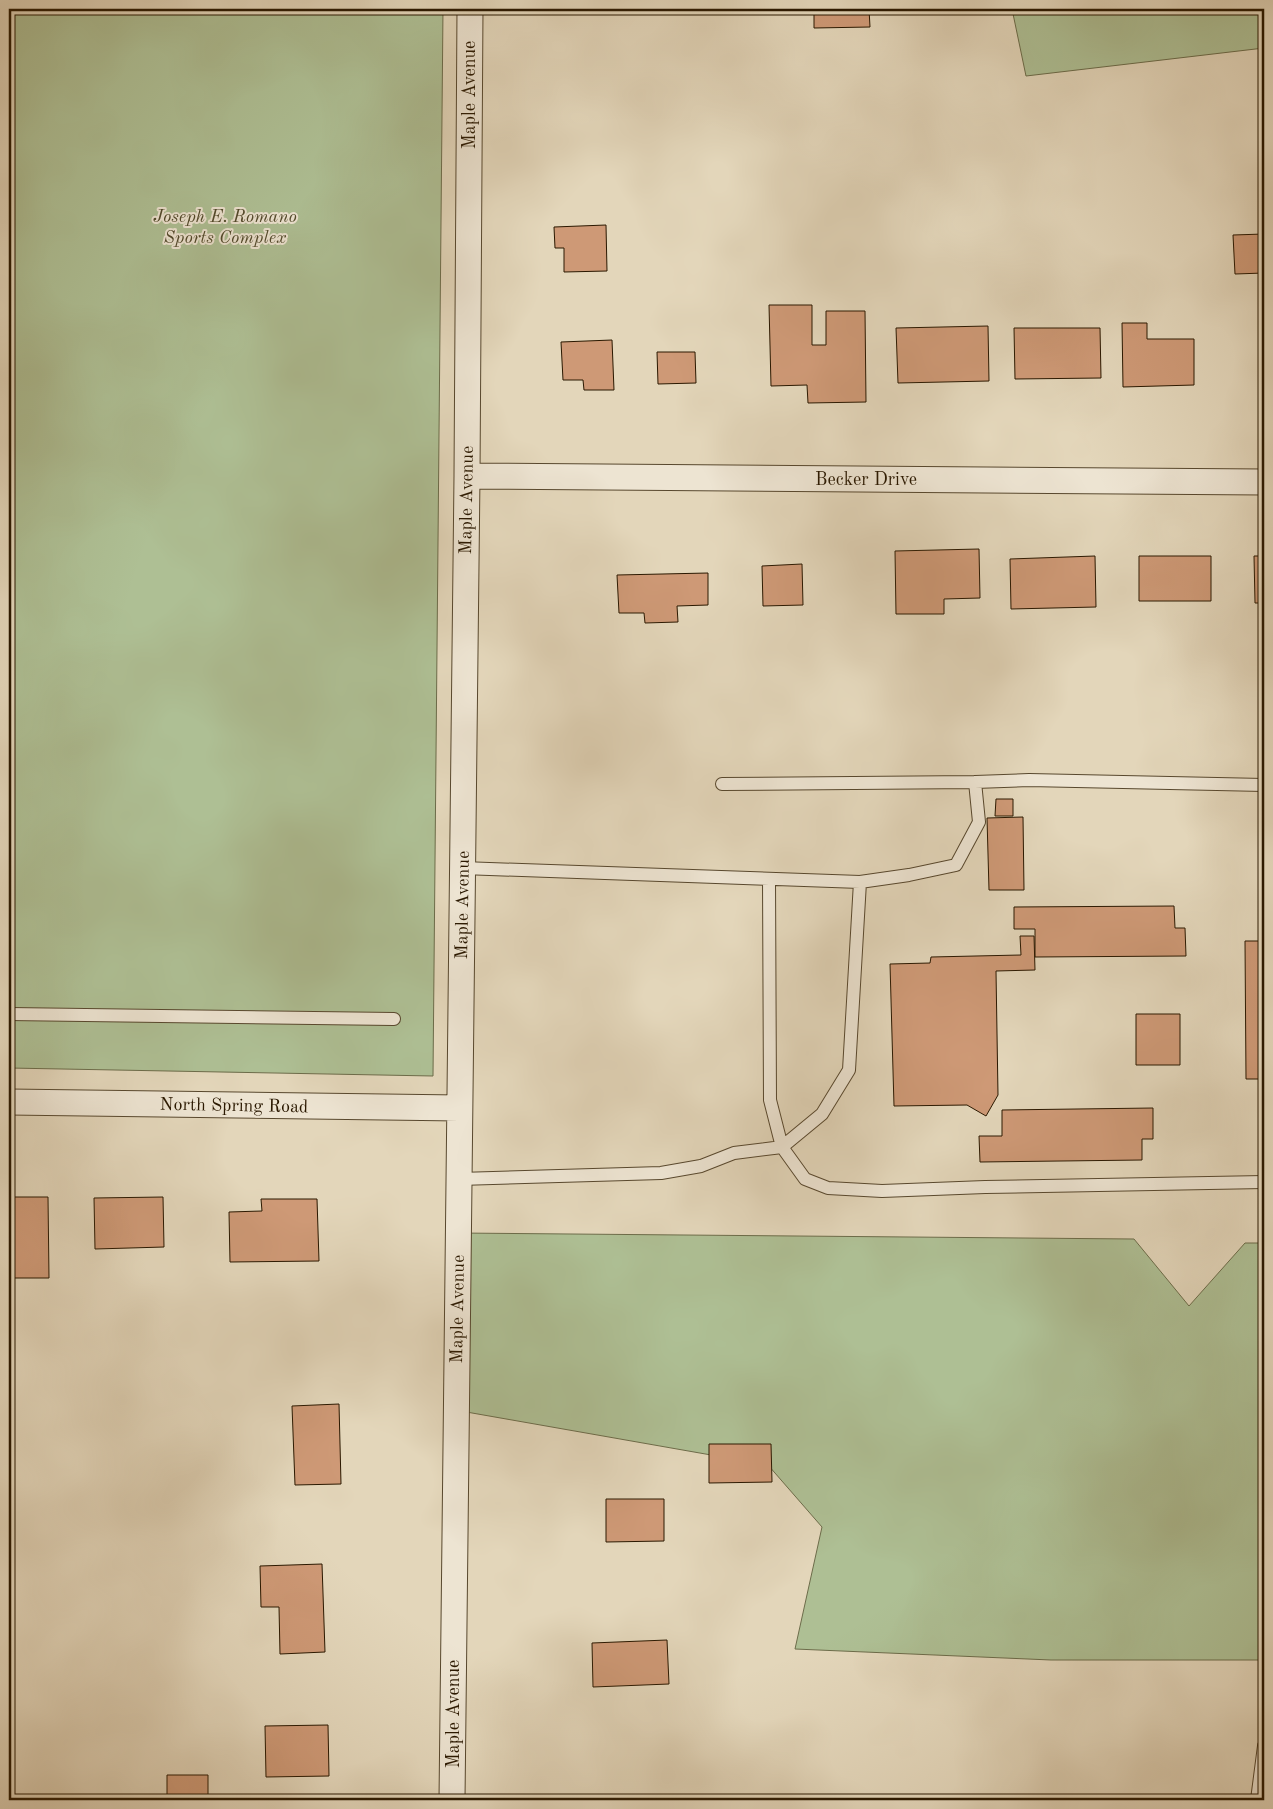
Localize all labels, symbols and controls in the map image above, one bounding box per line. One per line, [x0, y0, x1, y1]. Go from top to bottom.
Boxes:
street label: Maple Avenue [461, 41, 479, 149]
park label: Joseph E. Romano Sports Complex [153, 208, 297, 247]
street label: Maple Avenue [457, 446, 477, 554]
street label: Becker Drive [815, 471, 917, 489]
street label: Maple Avenue [453, 851, 473, 959]
street label: North Spring Road [160, 1096, 308, 1116]
street label: Maple Avenue [448, 1255, 468, 1363]
street label: Maple Avenue [445, 1660, 463, 1768]

